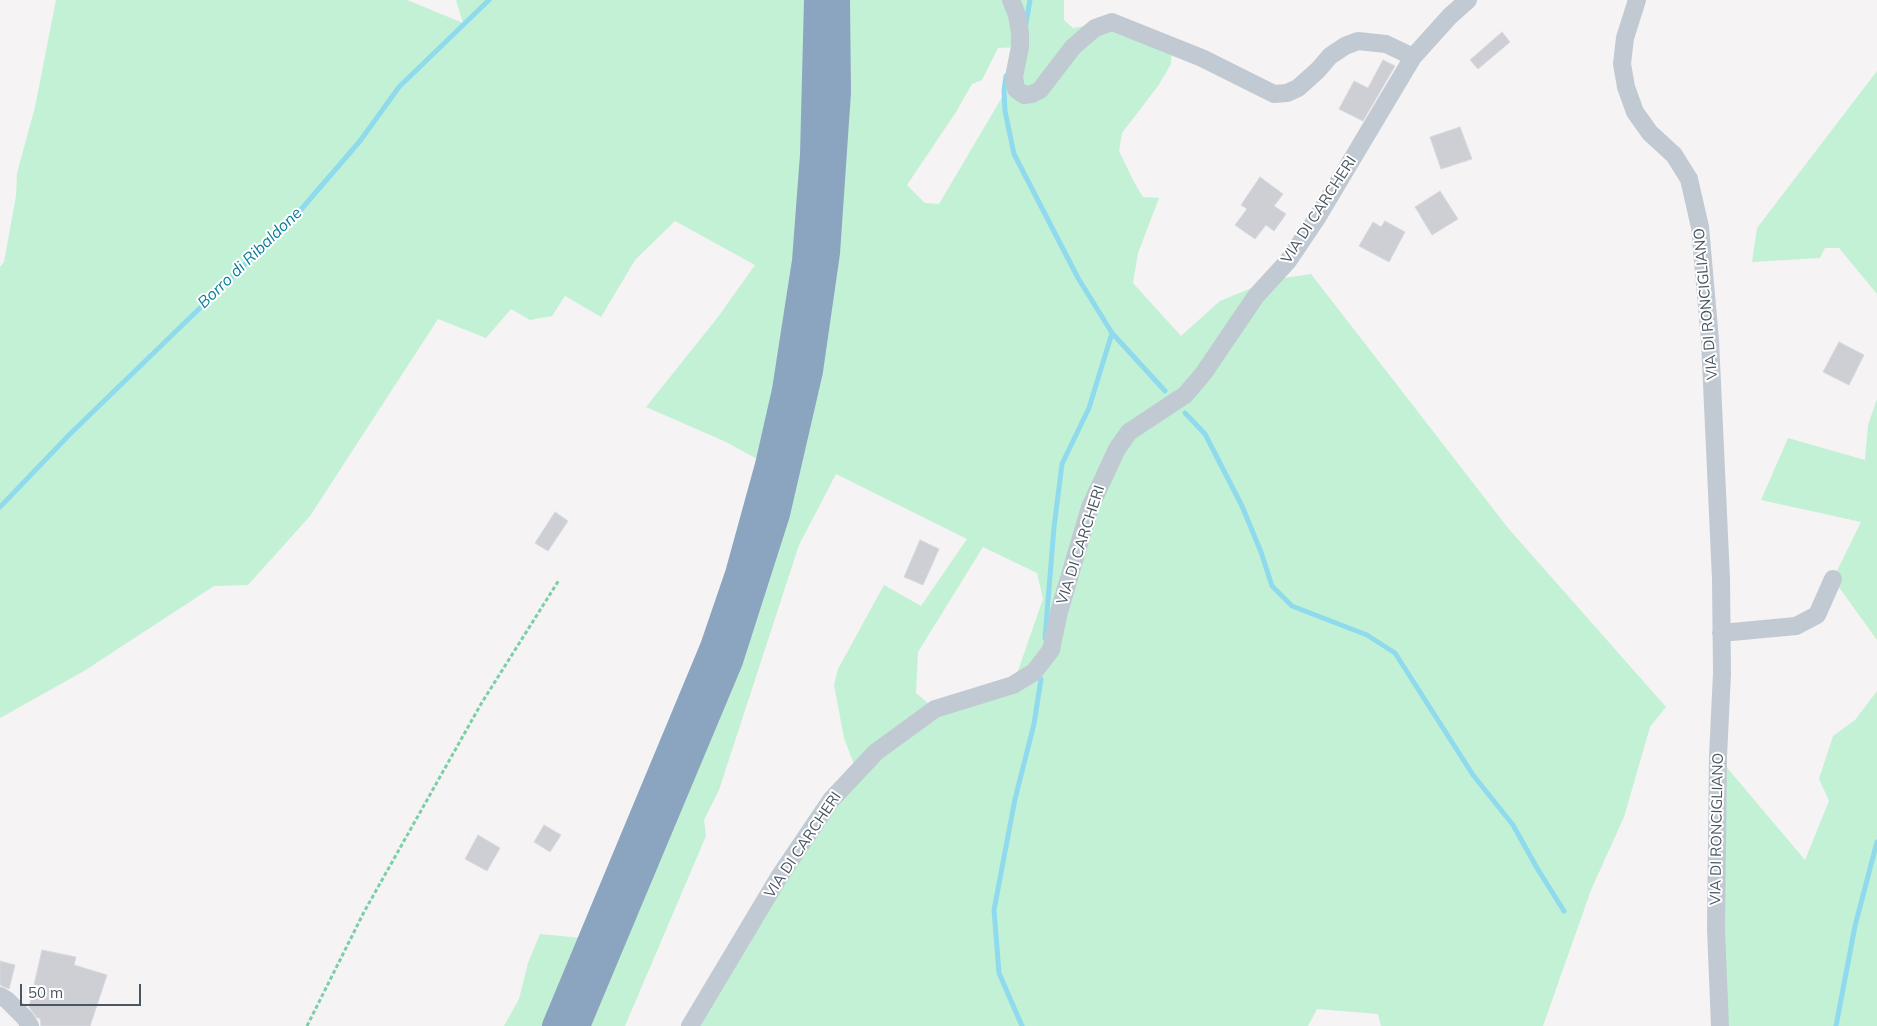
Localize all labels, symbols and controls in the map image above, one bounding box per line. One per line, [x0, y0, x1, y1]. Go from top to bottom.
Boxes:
street label: VIA DI CARCHERI [1278, 153, 1360, 267]
water label: Borro di Ribaldone [194, 203, 306, 313]
street label: VIA DI RONCIGLIANO [1690, 227, 1722, 381]
street label: VIA DI CARCHERI [1053, 483, 1109, 607]
street label: VIA DI RONCIGLIANO [1707, 753, 1727, 905]
street label: VIA DI CARCHERI [761, 788, 845, 902]
scale bar [22, 974, 144, 1006]
text: 50 m [28, 983, 63, 1002]

